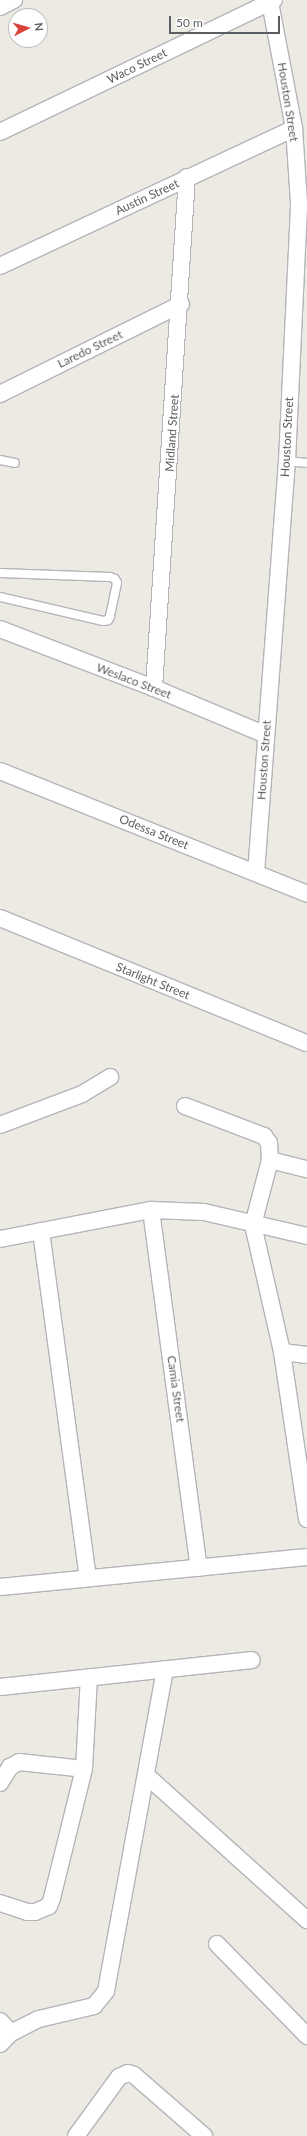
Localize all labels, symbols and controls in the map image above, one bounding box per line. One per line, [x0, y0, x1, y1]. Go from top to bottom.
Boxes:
north arrow [8, 8, 48, 48]
scale bar [171, 8, 282, 34]
text: 50 m [176, 15, 203, 30]
text: N [33, 22, 46, 32]
street label: Waco Street [105, 45, 169, 87]
street label: Houston Street [275, 61, 301, 143]
street label: Austin Street [113, 176, 181, 218]
street label: Laredo Street [55, 327, 125, 371]
street label: Midland Street [162, 394, 182, 472]
street label: Houston Street [278, 397, 296, 477]
street label: Weslaco Street [94, 660, 174, 702]
street label: Houston Street [254, 720, 274, 800]
street label: Odessa Street [117, 812, 191, 852]
street label: Starlight Street [114, 960, 192, 1002]
street label: Camia Street [164, 1355, 188, 1423]

